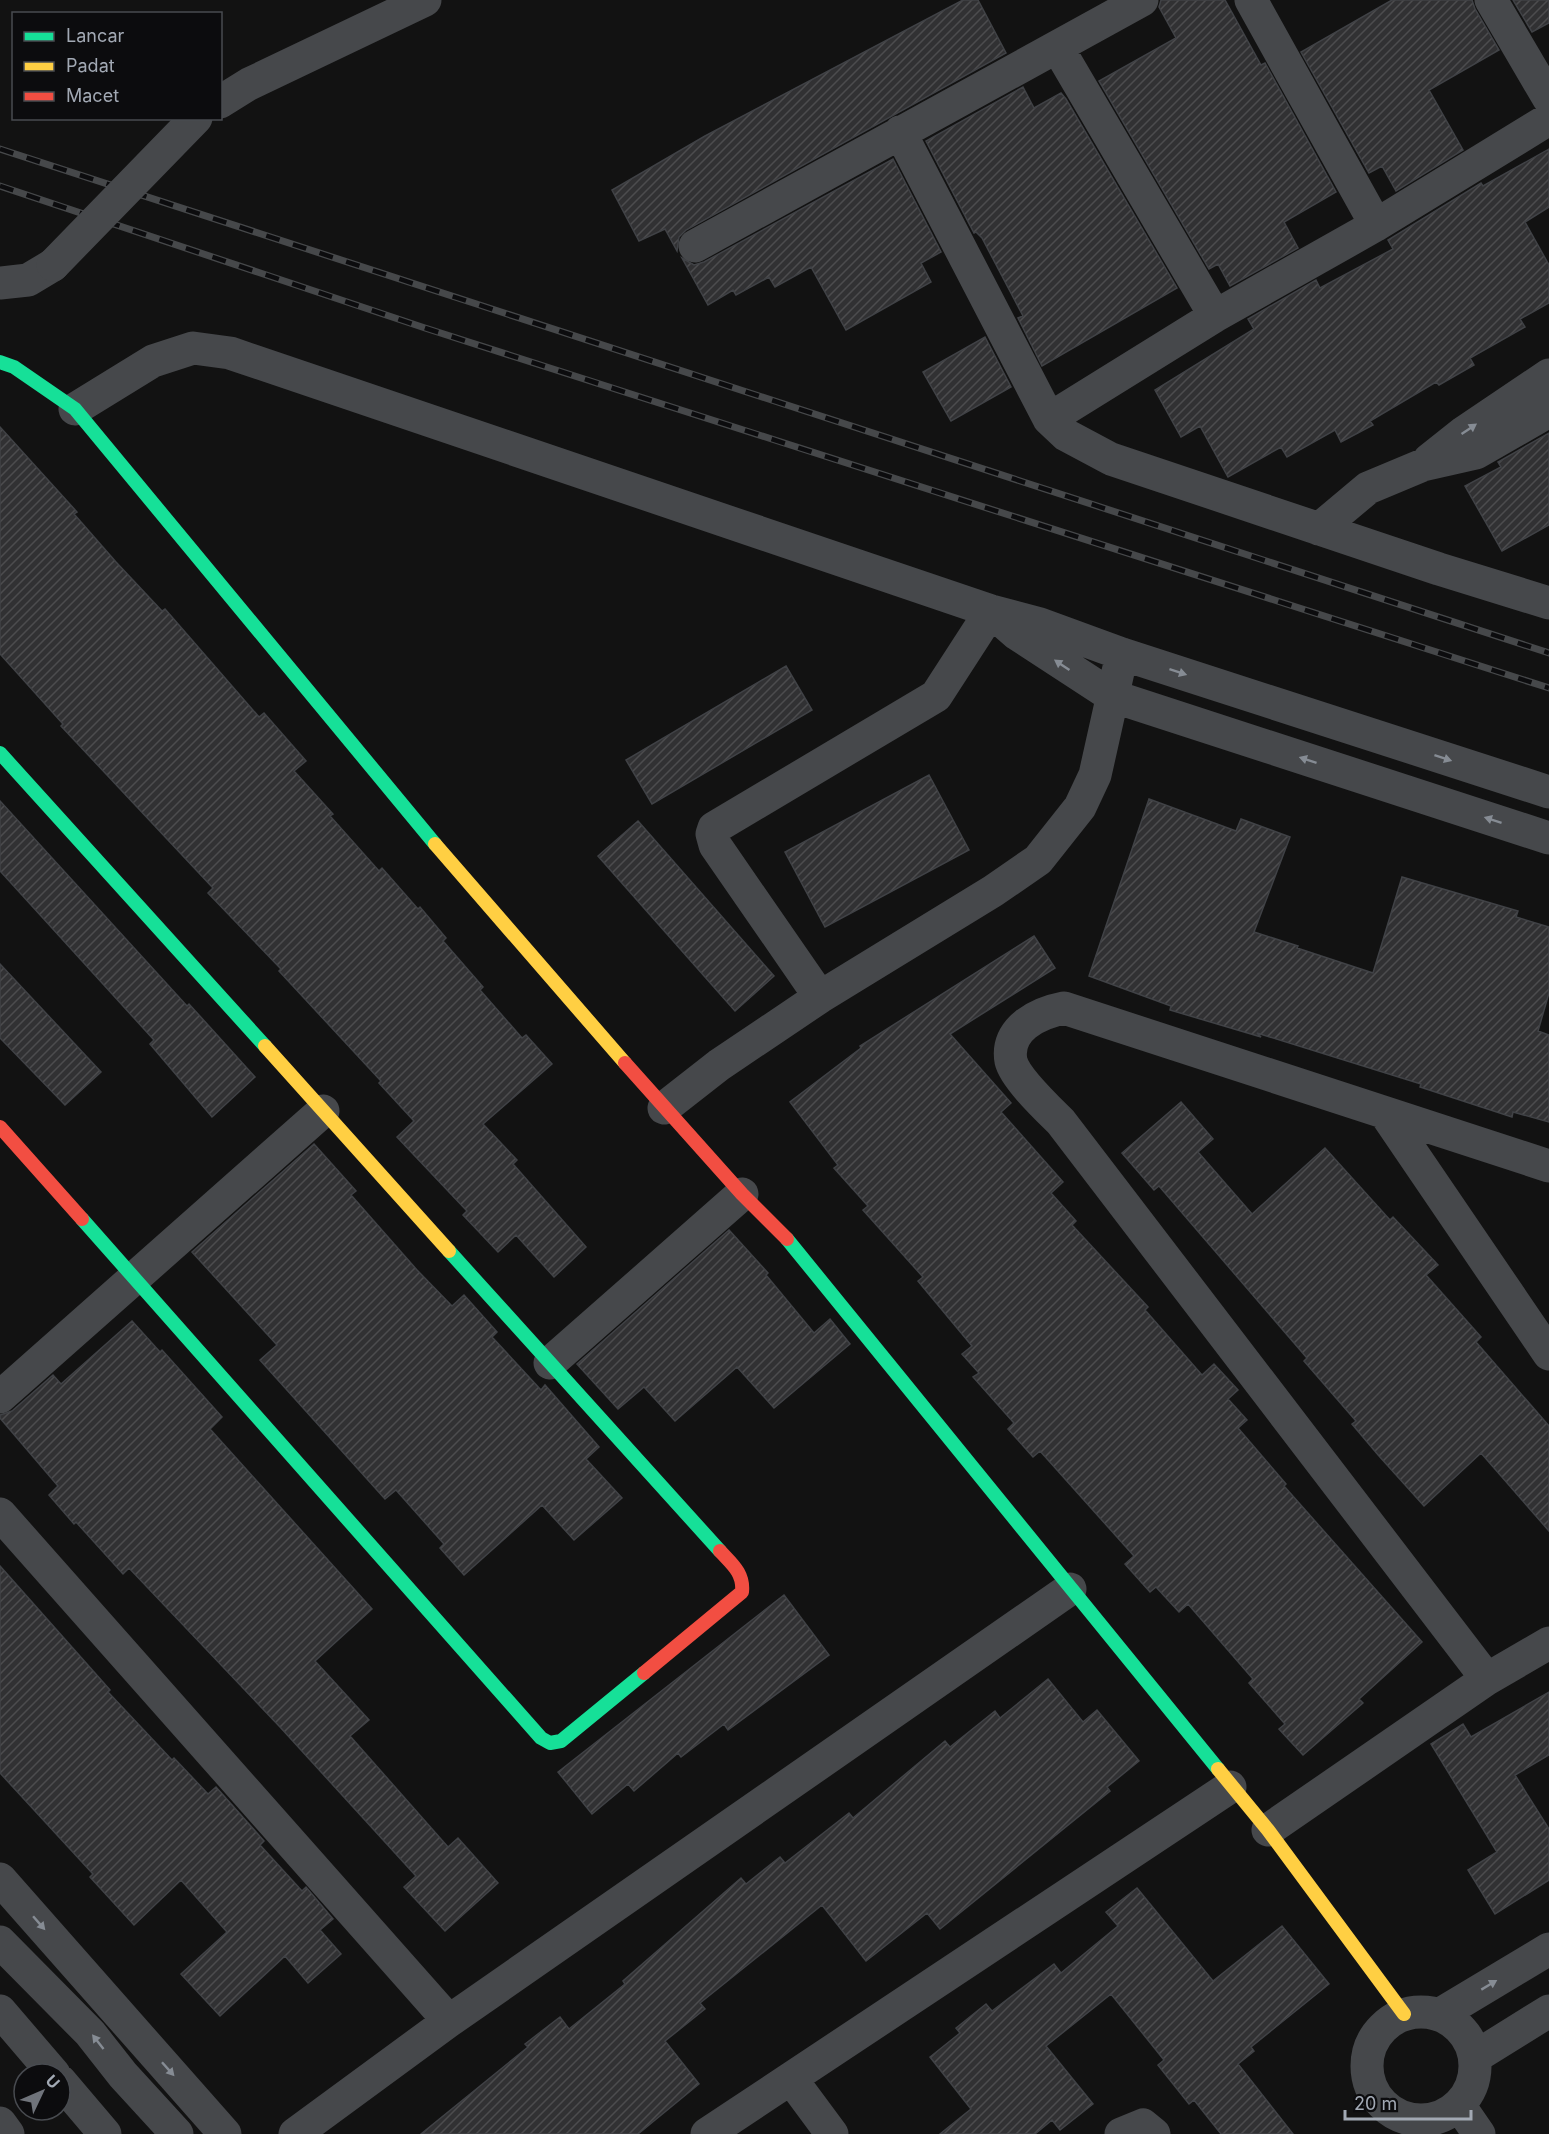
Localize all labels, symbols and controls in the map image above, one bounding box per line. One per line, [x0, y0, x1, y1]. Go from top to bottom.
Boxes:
legend [12, 12, 222, 120]
text: Lancar [66, 25, 124, 46]
text: Padat [66, 55, 115, 76]
text: Macet [66, 85, 119, 106]
one-way arrow [1461, 424, 1477, 435]
one-way arrow [1055, 659, 1071, 671]
one-way arrow [1169, 668, 1187, 677]
one-way arrow [1434, 754, 1452, 763]
one-way arrow [1299, 755, 1317, 765]
one-way arrow [1484, 815, 1502, 825]
one-way arrow [32, 1916, 45, 1931]
one-way arrow [1481, 1979, 1497, 1990]
one-way arrow [92, 2035, 104, 2050]
one-way arrow [161, 2061, 174, 2076]
north arrow [12, 2062, 72, 2122]
text: U [42, 2070, 64, 2093]
scale bar [1345, 2083, 1471, 2121]
text: 20 m [1354, 2093, 1397, 2114]

